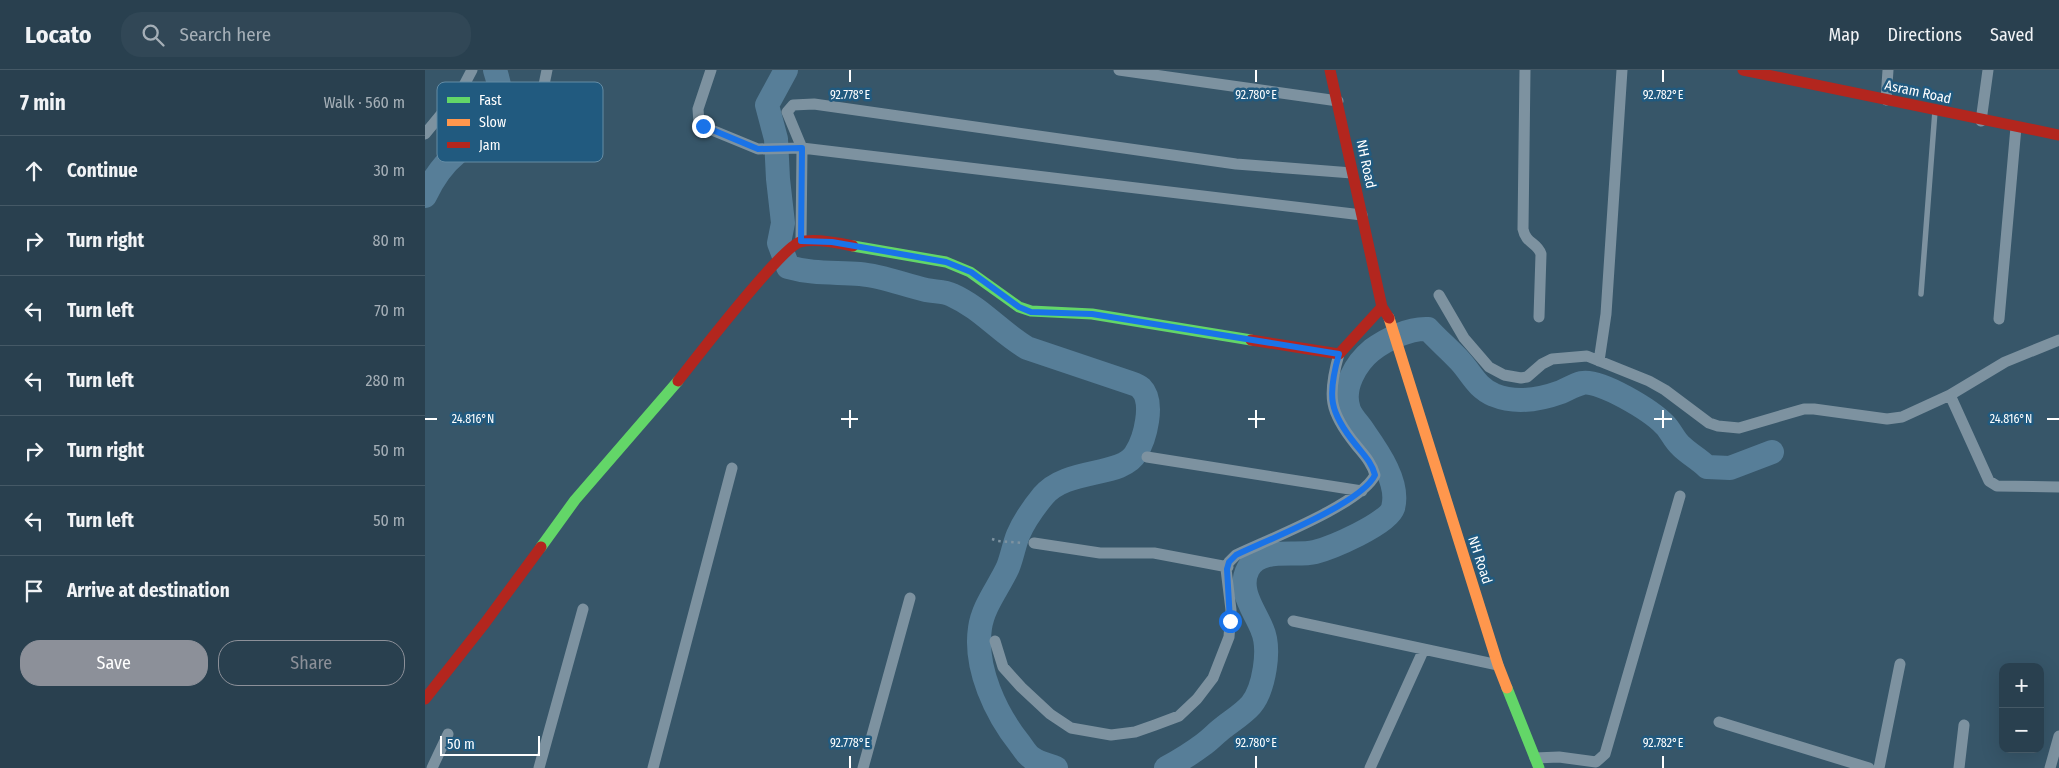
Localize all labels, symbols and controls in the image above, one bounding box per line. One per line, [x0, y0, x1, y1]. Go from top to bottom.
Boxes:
search box [121, 12, 471, 57]
text: Locato [25, 21, 91, 49]
icon: search [139, 21, 167, 49]
text: Search here [179, 23, 271, 46]
text: Map [1828, 24, 1860, 46]
text: Directions [1888, 24, 1962, 46]
text: Saved [1990, 24, 2034, 46]
street label: Asram Road [1883, 77, 1953, 107]
legend [437, 82, 603, 162]
text: 92.778°E [830, 88, 870, 102]
text: 92.780°E [1235, 88, 1277, 102]
text: 92.782°E [1643, 88, 1684, 102]
text: 7 min [20, 90, 66, 116]
text: Fast [479, 92, 502, 109]
text: Walk · 560 m [324, 93, 405, 112]
text: Slow [479, 114, 506, 131]
route end [692, 115, 715, 138]
text: Jam [479, 137, 500, 154]
street label: NH Road [1353, 138, 1379, 190]
icon: ahead [20, 157, 48, 185]
text: Continue [67, 159, 138, 182]
text: 30 m [373, 161, 405, 180]
icon: right [20, 227, 48, 255]
text: Turn right [67, 229, 144, 252]
text: 80 m [373, 231, 405, 250]
icon: left [20, 297, 48, 325]
text: Turn left [67, 299, 134, 322]
text: 70 m [374, 301, 405, 320]
icon: left [20, 367, 48, 395]
text: Turn left [67, 369, 134, 392]
text: 280 m [366, 371, 405, 390]
text: 24.816°N [452, 412, 494, 426]
text: 24.816°N [1990, 412, 2032, 426]
icon: right [20, 437, 48, 465]
text: Turn right [67, 439, 144, 462]
text: 50 m [373, 441, 405, 460]
icon: left [20, 507, 48, 535]
text: Turn left [67, 509, 134, 532]
text: 50 m [373, 511, 405, 530]
street label: NH Road [1464, 534, 1496, 586]
icon: arrive [20, 577, 48, 605]
text: Arrive at destination [67, 579, 230, 602]
route start [1219, 610, 1242, 633]
button: Save [20, 640, 208, 686]
button: Share [218, 640, 405, 686]
map controls [1999, 663, 2044, 753]
button: + [1999, 663, 2044, 708]
button: − [1999, 708, 2044, 753]
scale bar [440, 733, 540, 756]
text: 50 m [447, 736, 475, 753]
text: 92.778°E [830, 736, 870, 750]
text: 92.780°E [1235, 736, 1277, 750]
text: 92.782°E [1643, 736, 1684, 750]

